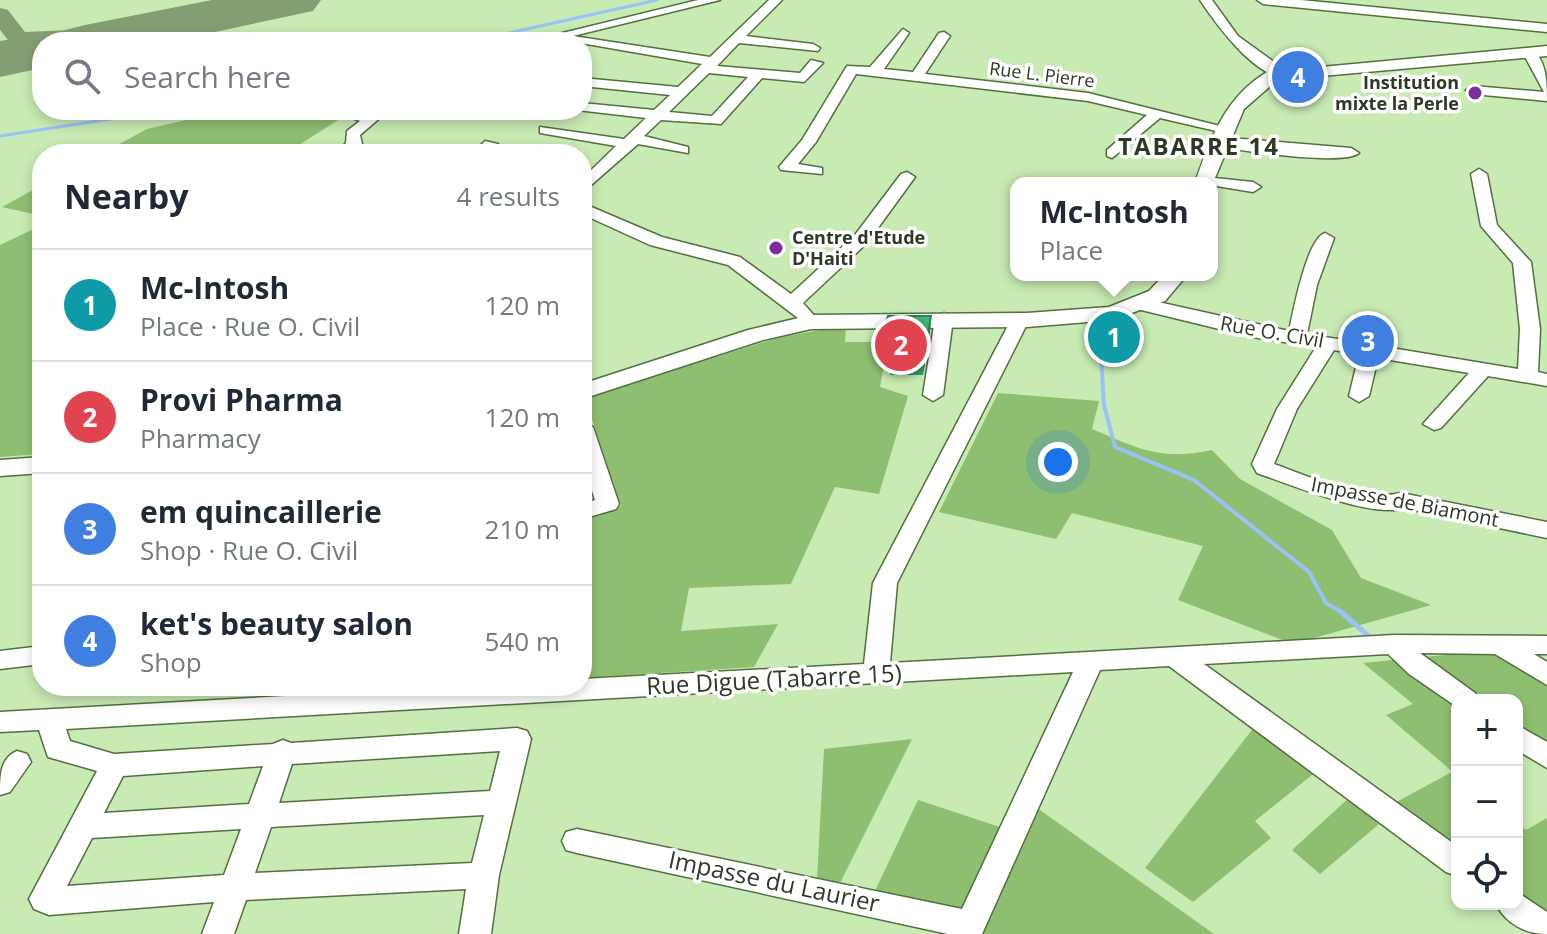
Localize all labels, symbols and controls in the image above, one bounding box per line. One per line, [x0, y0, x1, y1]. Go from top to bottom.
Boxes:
search box [32, 32, 592, 120]
pin: 4 [1272, 47, 1324, 107]
icon: search [60, 54, 104, 98]
text: Search here [124, 56, 291, 97]
street label: Rue L. Pierre [988, 56, 1096, 92]
place label: Institution mixte la Perle [1335, 70, 1459, 115]
marker: Institution mixte la Perle [1466, 84, 1484, 102]
district label: TABARRE 14 [1118, 129, 1280, 162]
text: Nearby [64, 173, 189, 219]
popup [1010, 177, 1218, 281]
text: 4 results [457, 178, 560, 214]
text: Mc-Intosh [1039, 191, 1189, 232]
place label: Centre d'Etude D'Haiti [792, 225, 925, 270]
text: Place [1039, 232, 1103, 268]
marker: Centre d'Etude D'Haiti [767, 239, 785, 257]
text: Mc-Intosh [140, 267, 289, 308]
text: 1 [83, 287, 97, 323]
text: 120 m [485, 287, 560, 323]
pin: 1 [1088, 307, 1140, 367]
text: Place · Rue O. Civil [140, 308, 360, 344]
street label: Rue O. Civil [1218, 309, 1326, 354]
pin: 3 [1342, 311, 1394, 371]
pin: 2 [875, 315, 927, 375]
text: Provi Pharma [140, 379, 343, 420]
text: 2 [83, 399, 97, 435]
text: 120 m [485, 399, 560, 435]
text: Pharmacy [140, 420, 261, 456]
your location [1038, 442, 1078, 482]
street label: Impasse de Biamont [1309, 470, 1501, 533]
text: em quincaillerie [140, 491, 382, 532]
text: 3 [83, 511, 97, 547]
text: 210 m [485, 511, 560, 547]
text: Shop · Rue O. Civil [140, 532, 358, 568]
text: ket's beauty salon [140, 603, 413, 644]
text: 4 [83, 623, 97, 659]
text: 540 m [485, 623, 560, 659]
text: Shop [140, 644, 202, 680]
street label: Rue Digue (Tabarre 15) [645, 655, 902, 702]
map controls [1451, 694, 1523, 910]
button: + [1451, 694, 1523, 766]
button: − [1451, 766, 1523, 838]
button: locate [1451, 838, 1523, 910]
street label: Impasse du Laurier [666, 842, 883, 919]

